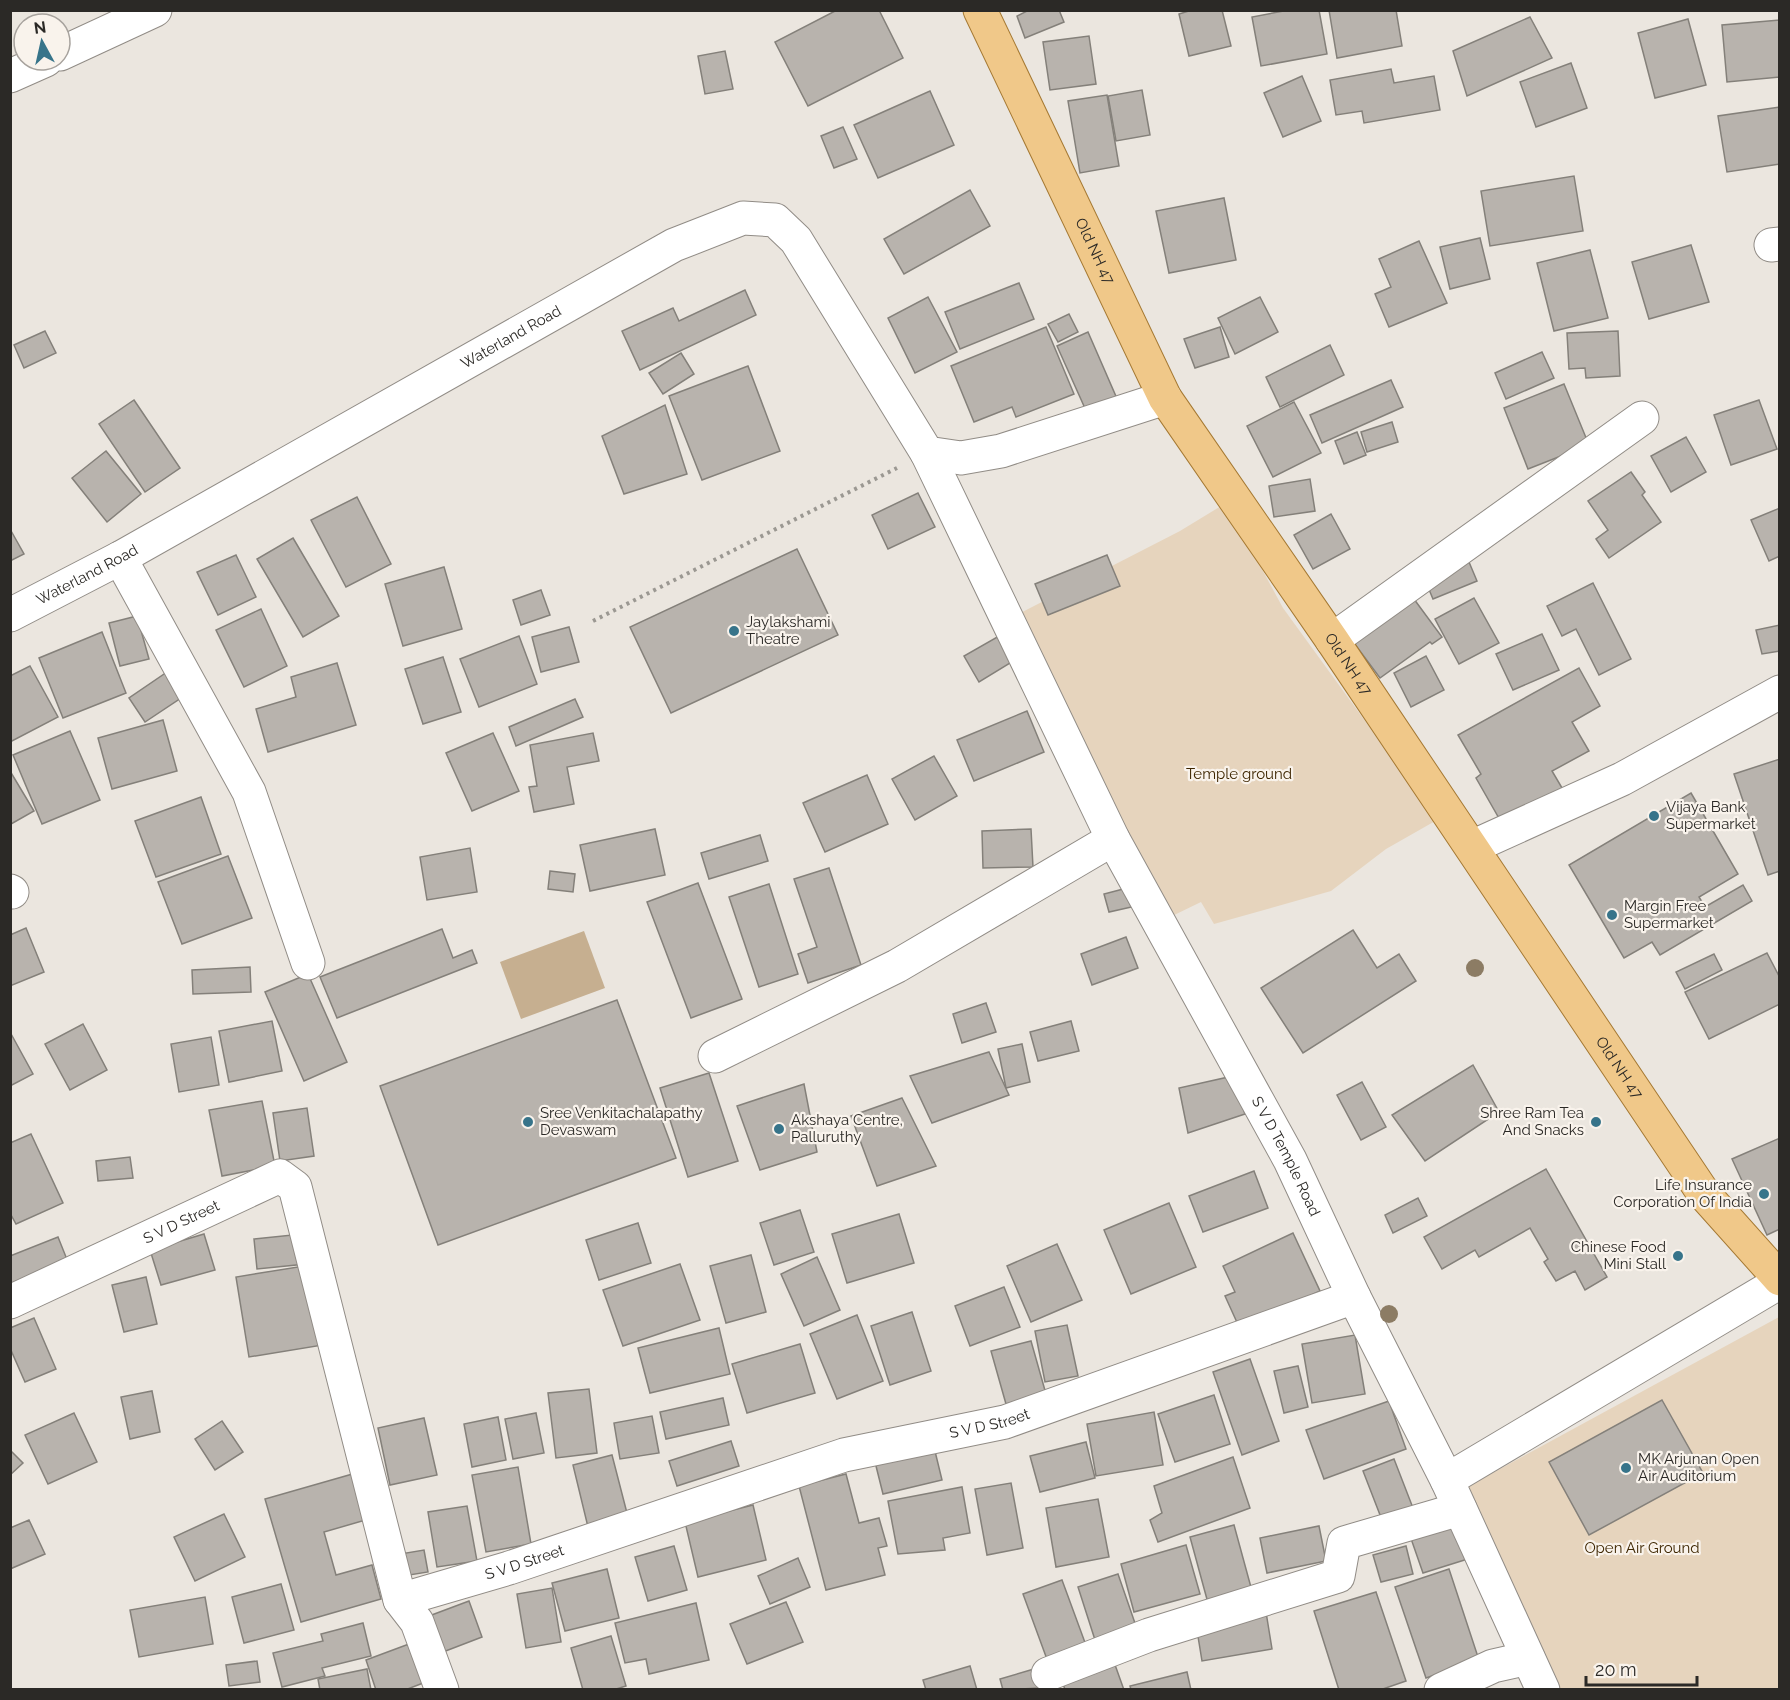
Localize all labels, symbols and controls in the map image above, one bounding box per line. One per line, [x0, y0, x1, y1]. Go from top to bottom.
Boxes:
north arrow [12, 12, 72, 72]
text: N [33, 17, 47, 38]
street label: Old NH 47 [1071, 215, 1118, 287]
street label: Waterland Road [458, 302, 564, 373]
street label: Waterland Road [33, 541, 141, 609]
place label: Jaylakshami Theatre [746, 613, 831, 648]
marker: Jaylakshami Theatre [727, 624, 741, 638]
street label: Old NH 47 [1321, 630, 1376, 699]
park label: Temple ground [1186, 765, 1292, 783]
place label: Vijaya Bank Supermarket [1666, 798, 1756, 833]
marker: Vijaya Bank Supermarket [1647, 809, 1661, 823]
place label: Margin Free Supermarket [1624, 897, 1714, 932]
marker: Margin Free Supermarket [1605, 908, 1619, 922]
street label: Old NH 47 [1592, 1033, 1646, 1102]
street label: S V D Temple Road [1248, 1093, 1324, 1219]
place label: Sree Venkitachalapathy Devaswam [540, 1104, 703, 1139]
place label: Shree Ram Tea And Snacks [1480, 1104, 1584, 1139]
place label: Akshaya Centre, Palluruthy [791, 1111, 903, 1146]
marker: Sree Venkitachalapathy Devaswam [521, 1115, 535, 1129]
marker: Shree Ram Tea And Snacks [1589, 1115, 1603, 1129]
marker: Akshaya Centre, Palluruthy [772, 1122, 786, 1136]
place label: Life Insurance Corporation Of India [1613, 1176, 1752, 1211]
marker: Life Insurance Corporation Of India [1757, 1187, 1771, 1201]
street label: S V D Street [140, 1197, 222, 1248]
place label: Chinese Food Mini Stall [1571, 1238, 1667, 1273]
marker: Chinese Food Mini Stall [1671, 1249, 1685, 1263]
street label: S V D Street [948, 1405, 1032, 1442]
place label: MK Arjunan Open Air Auditorium [1638, 1450, 1759, 1485]
marker: MK Arjunan Open Air Auditorium [1619, 1461, 1633, 1475]
park label: Open Air Ground [1584, 1539, 1700, 1557]
street label: S V D Street [483, 1541, 566, 1584]
scale bar [1586, 1649, 1697, 1687]
text: 20 m [1595, 1659, 1637, 1680]

